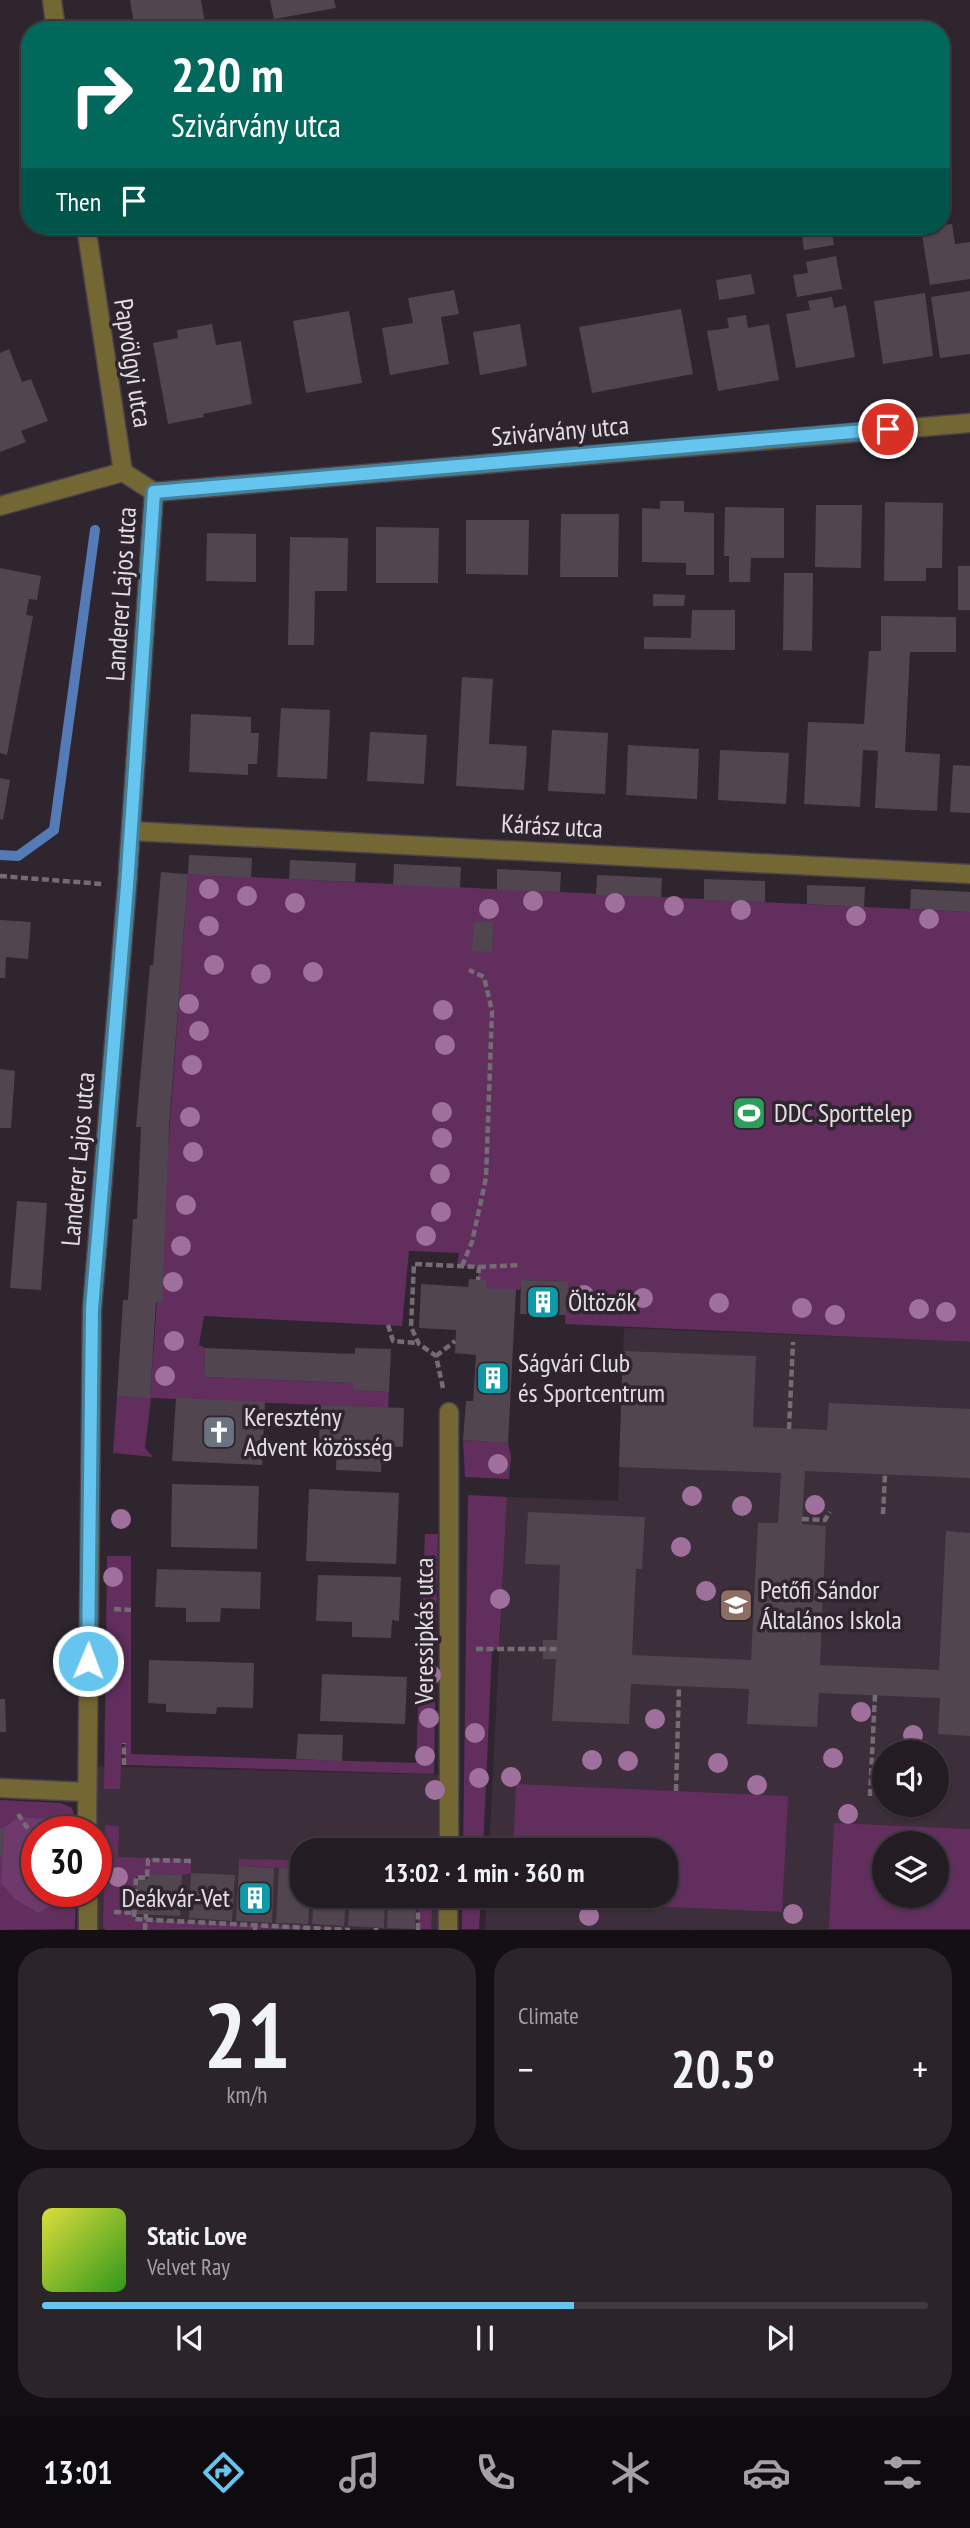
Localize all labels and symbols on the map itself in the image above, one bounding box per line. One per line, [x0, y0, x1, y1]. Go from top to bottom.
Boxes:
street label: Papvölgyi utca [107, 296, 160, 430]
pin [858, 399, 918, 459]
street label: Szivárvány utca [490, 408, 630, 453]
street label: Landerer Lajos utca [98, 506, 143, 682]
street label: Kárász utca [500, 806, 604, 845]
street label: Landerer Lajos utca [53, 1071, 102, 1247]
sports icon: DDC Sporttelep [730, 1094, 768, 1132]
place label: DDC Sporttelep [774, 1096, 912, 1129]
building icon: Öltözők [524, 1283, 562, 1321]
place label: Öltözők [568, 1285, 637, 1318]
place label: Ságvári Club és Sportcentrum [518, 1346, 665, 1409]
building icon: Ságvári Club és Sportcentrum [474, 1359, 512, 1397]
place label: Keresztény Advent közösség [244, 1400, 393, 1463]
church icon: Keresztény Advent közösség [200, 1413, 238, 1451]
street label: Veressipkás utca [407, 1558, 440, 1705]
place label: Petőfi Sándor Általános Iskola [760, 1573, 902, 1636]
school or university icon: Petőfi Sándor Általános Iskola [717, 1586, 755, 1624]
position arrow [51, 1624, 125, 1698]
speed limit sign: 30 [21, 1816, 112, 1907]
building icon: Deákvár-Vet [236, 1879, 274, 1917]
place label: Deákvár-Vet [122, 1881, 230, 1914]

